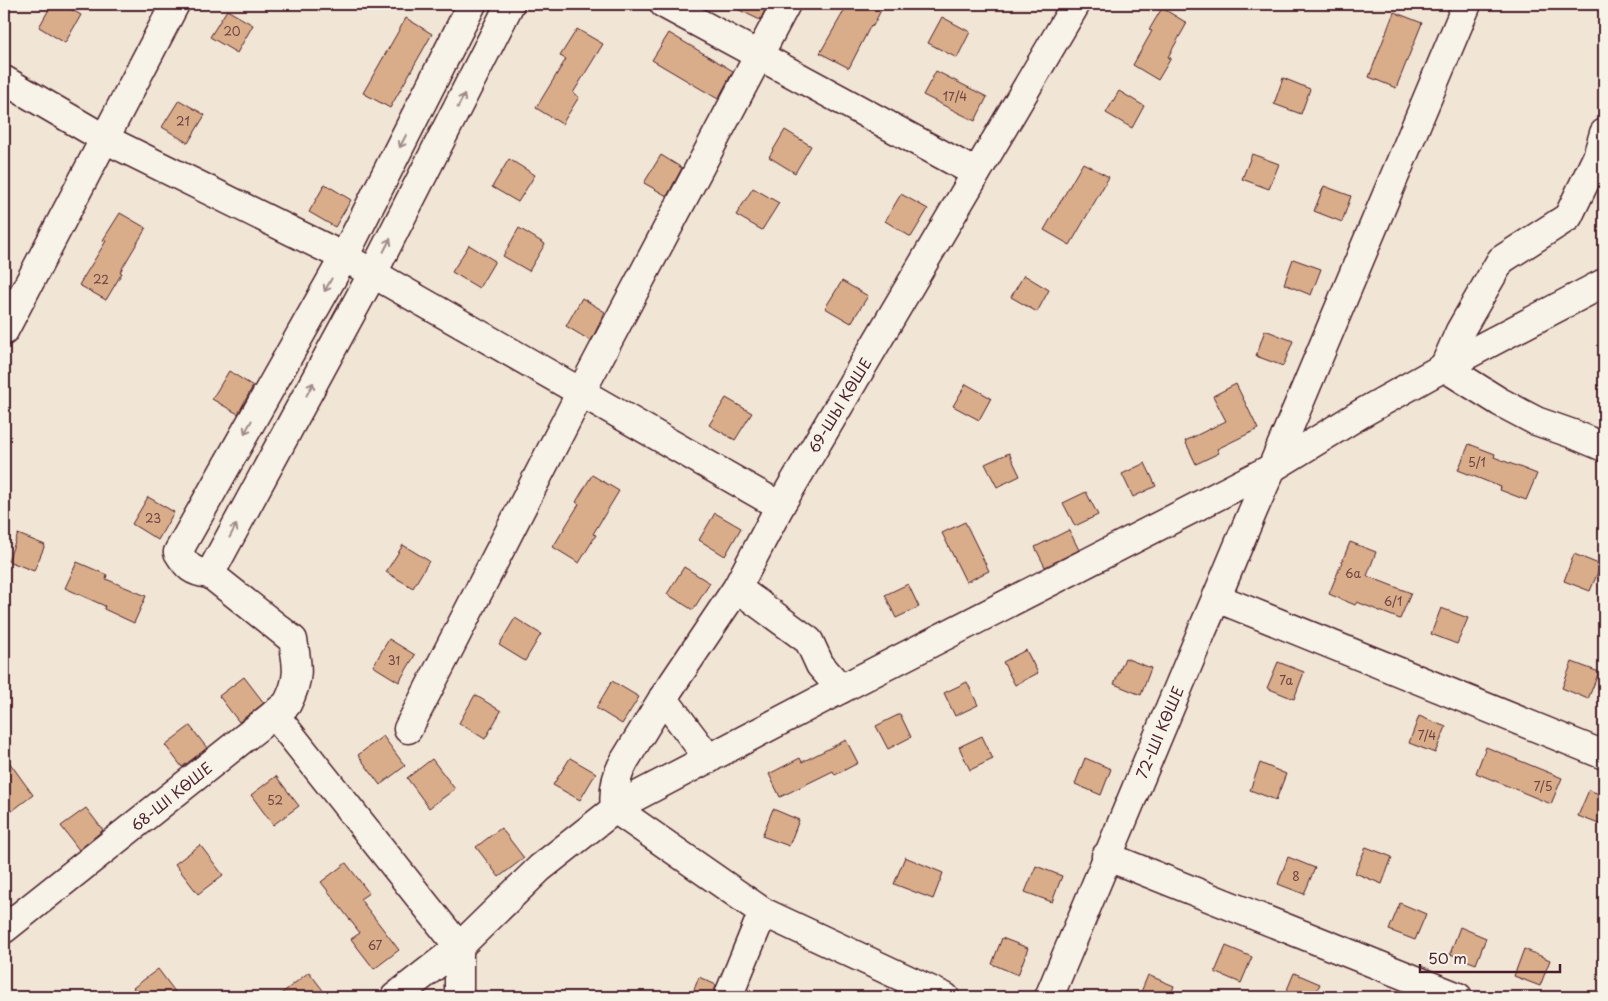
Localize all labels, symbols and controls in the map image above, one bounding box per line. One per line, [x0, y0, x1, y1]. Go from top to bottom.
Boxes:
house number: 20 [223, 22, 241, 40]
house number: 17/4 [943, 87, 967, 105]
one-way arrow [456, 93, 466, 108]
house number: 21 [176, 112, 190, 130]
one-way arrow [398, 133, 407, 148]
one-way arrow [383, 238, 392, 253]
house number: 22 [93, 270, 109, 288]
one-way arrow [323, 278, 333, 293]
street label: 69-ШЫ КӨШЕ [801, 353, 877, 457]
one-way arrow [306, 382, 316, 396]
one-way arrow [243, 419, 253, 433]
house number: 5/1 [1468, 453, 1486, 471]
house number: 23 [145, 509, 161, 527]
one-way arrow [228, 524, 238, 539]
house number: 6а [1345, 564, 1361, 582]
house number: 6/1 [1384, 592, 1402, 610]
house number: 31 [388, 651, 400, 669]
house number: 7а [1279, 671, 1293, 689]
street label: 72-ШІ КӨШЕ [1129, 682, 1189, 782]
house number: 7/4 [1418, 726, 1436, 744]
street label: 68-ШІ КӨШЕ [125, 756, 217, 836]
house number: 7/5 [1534, 777, 1552, 795]
house number: 52 [267, 791, 283, 809]
house number: 8 [1292, 867, 1300, 885]
house number: 67 [368, 936, 383, 954]
scale bar [1420, 941, 1560, 973]
text: 50 m [1428, 946, 1467, 969]

